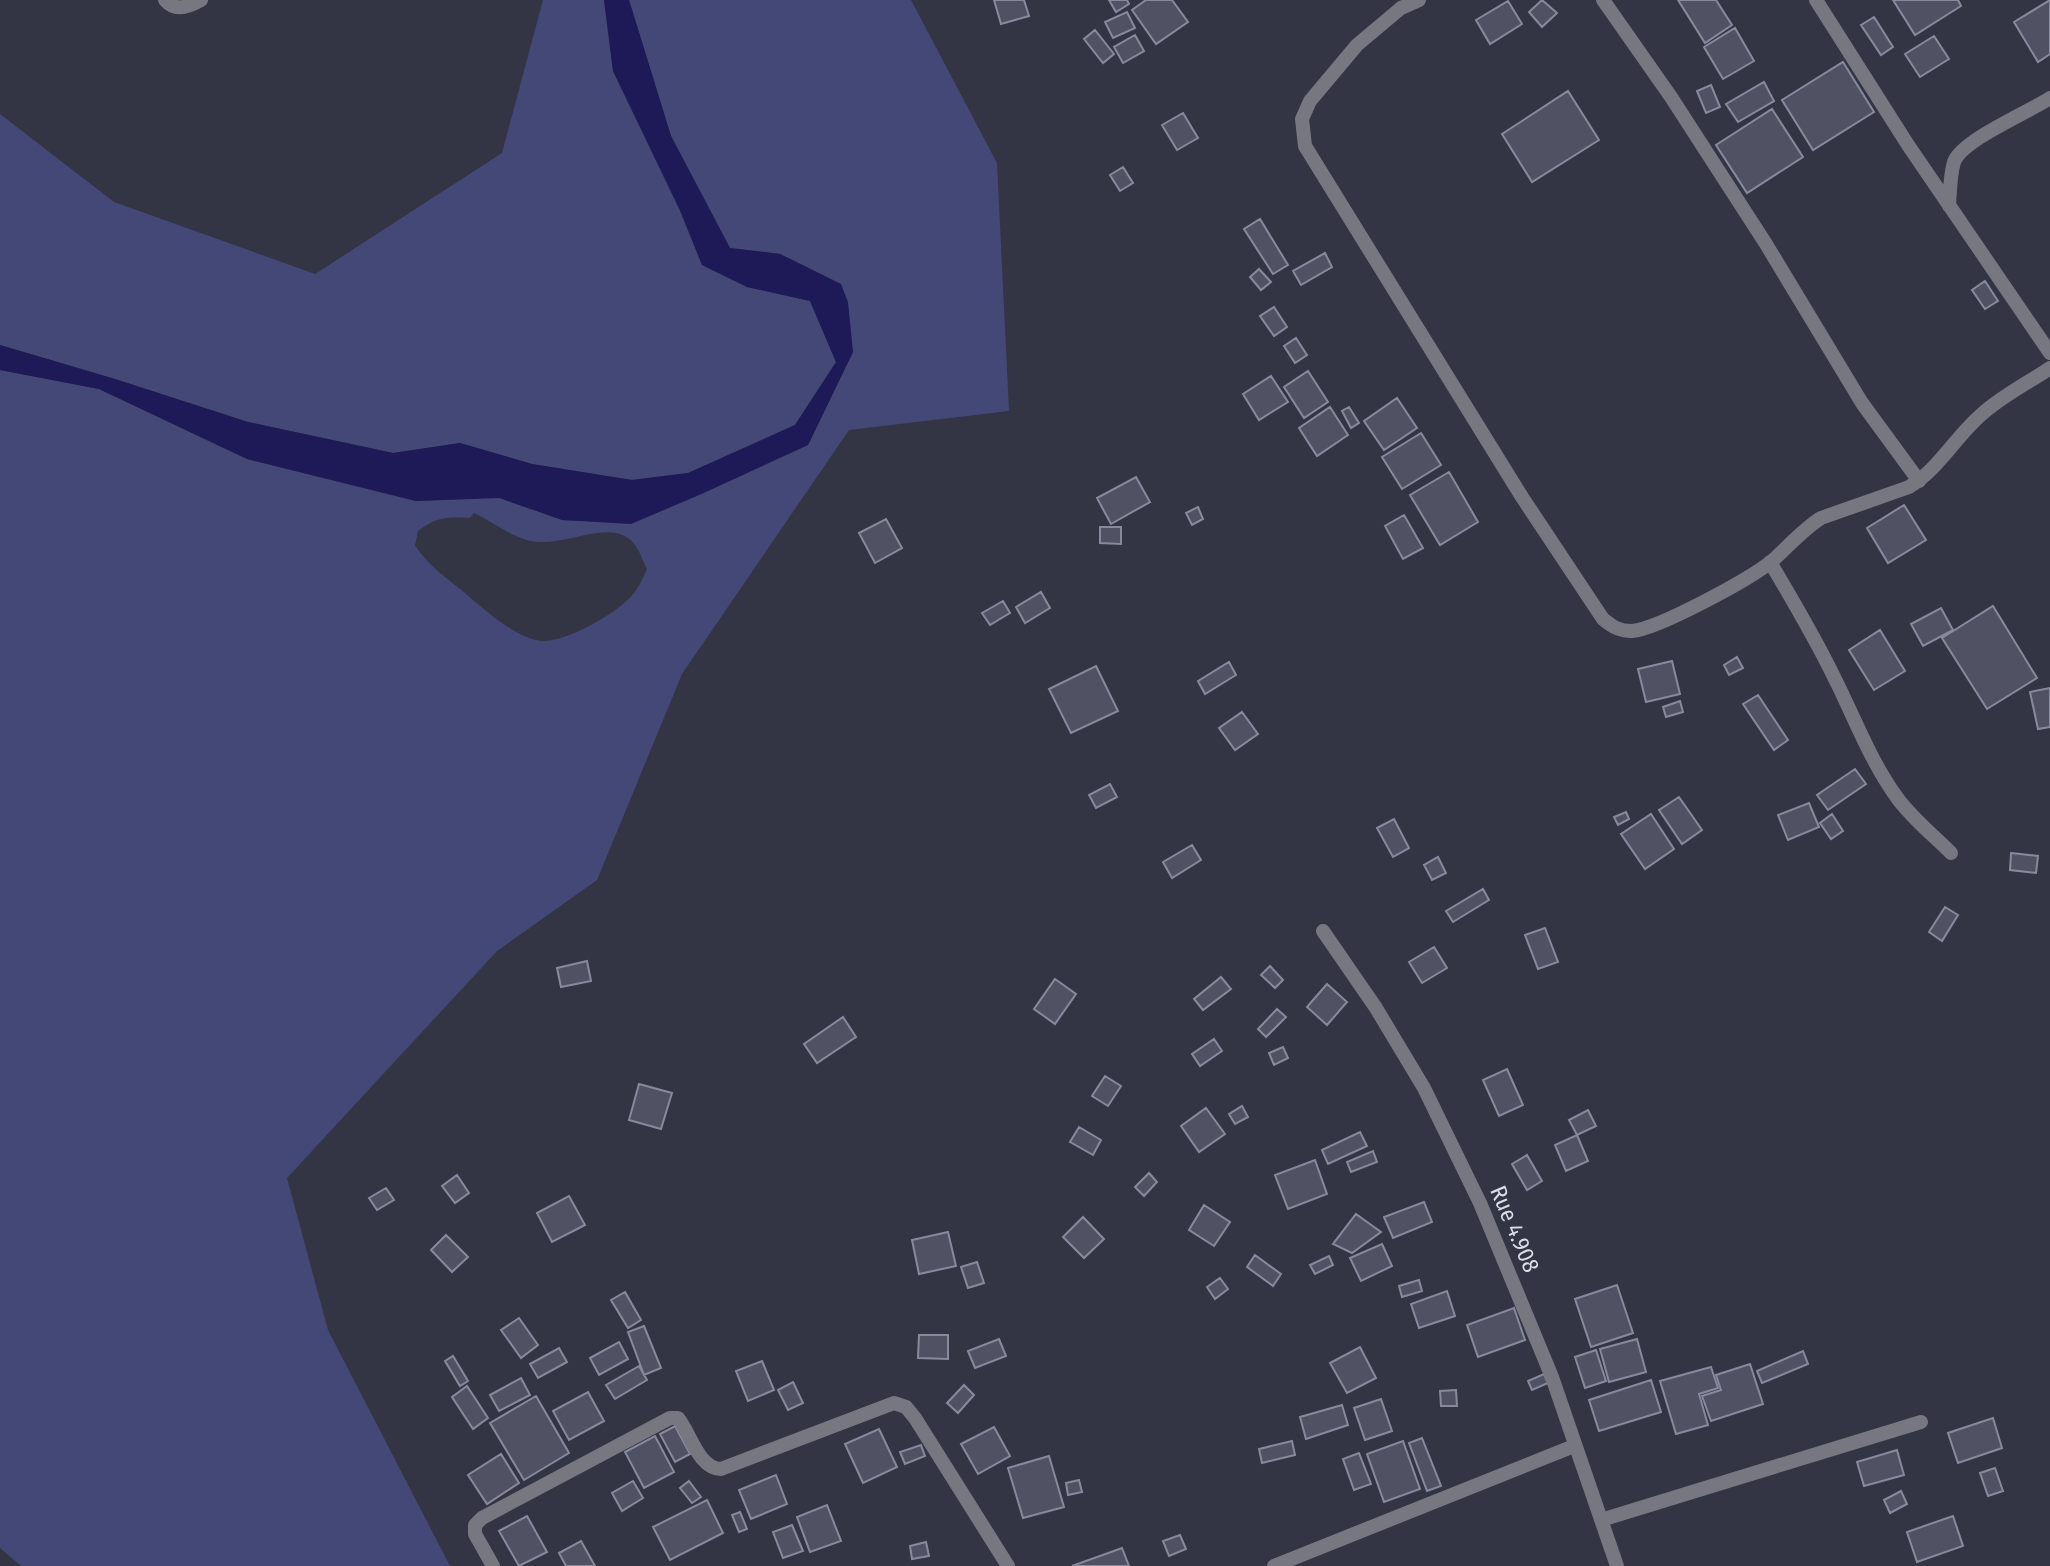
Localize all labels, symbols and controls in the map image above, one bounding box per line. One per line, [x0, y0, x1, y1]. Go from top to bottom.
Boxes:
street label: Rue 4.908 [1484, 1181, 1546, 1277]

